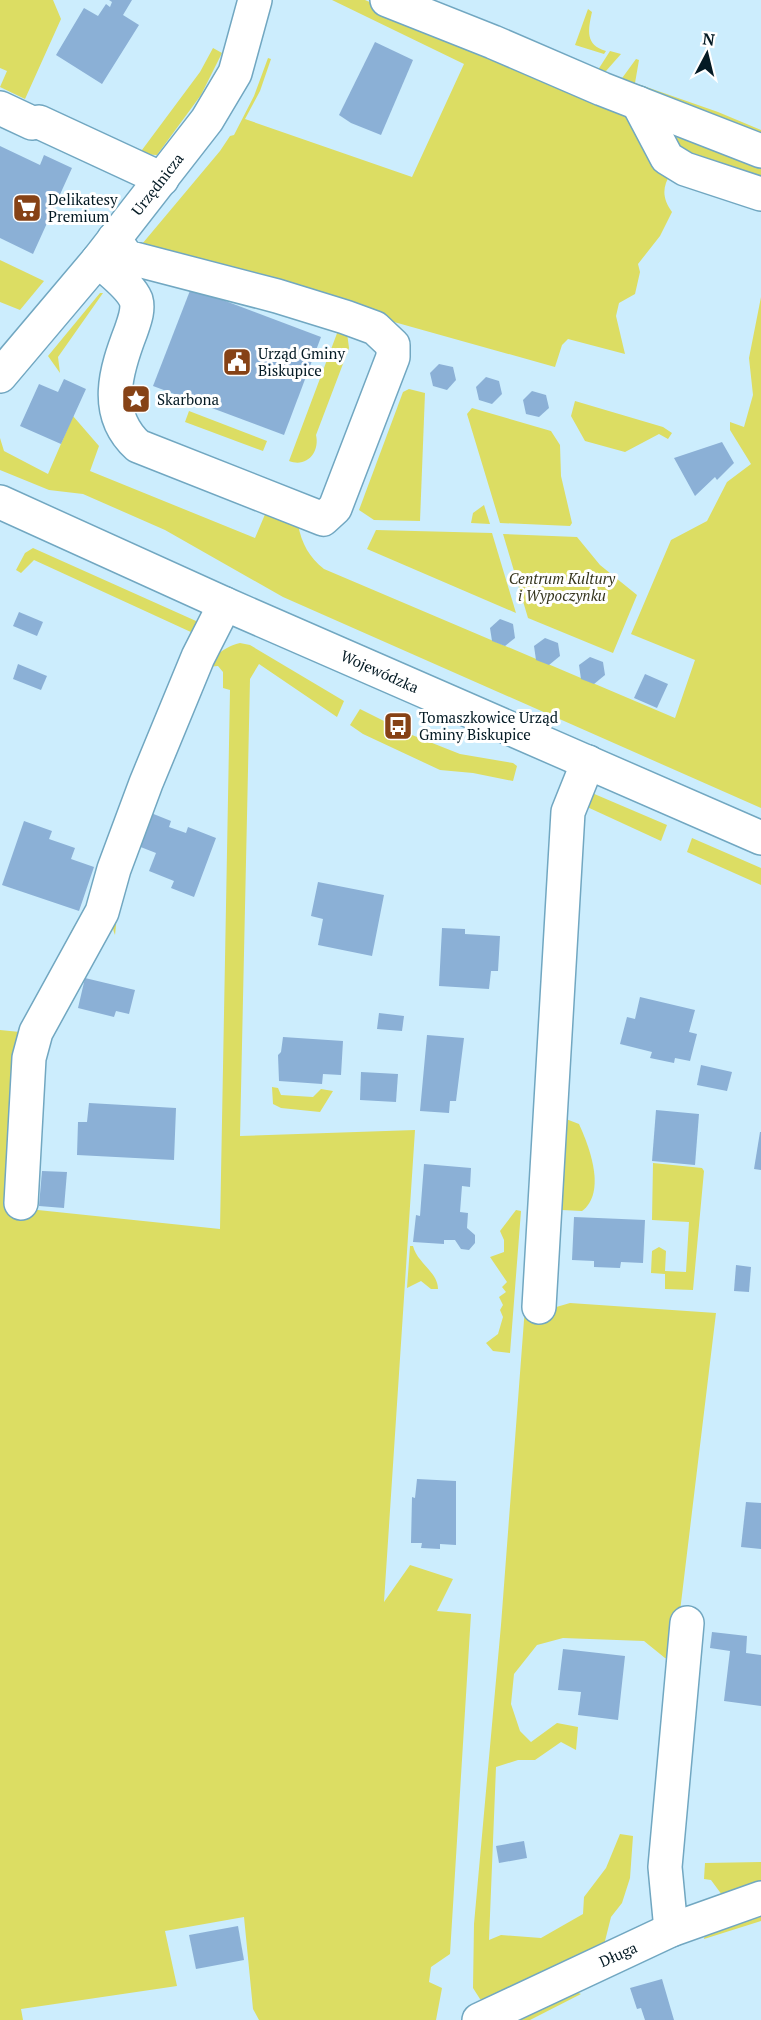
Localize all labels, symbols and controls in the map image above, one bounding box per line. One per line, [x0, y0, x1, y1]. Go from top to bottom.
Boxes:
north arrow [677, 24, 737, 84]
text: N [701, 27, 716, 51]
street label: Urzędnicza [126, 148, 188, 219]
place label: Delikatesy Premium [48, 189, 118, 226]
supermarket icon: Delikatesy Premium [11, 192, 43, 224]
place label: Urząd Gminy Biskupice [258, 343, 345, 380]
public building icon: Urząd Gminy Biskupice [221, 346, 253, 378]
place icon: Skarbona [120, 383, 152, 415]
place label: Skarbona [157, 389, 219, 409]
park label: Centrum Kultury i Wypoczynku [509, 568, 616, 605]
street label: Wojewódzka [338, 645, 422, 697]
place label: Tomaszkowice Urząd Gminy Biskupice [419, 707, 558, 744]
bus stop icon: Tomaszkowice Urząd Gminy Biskupice [382, 710, 414, 742]
street label: Długa [596, 1937, 641, 1971]

